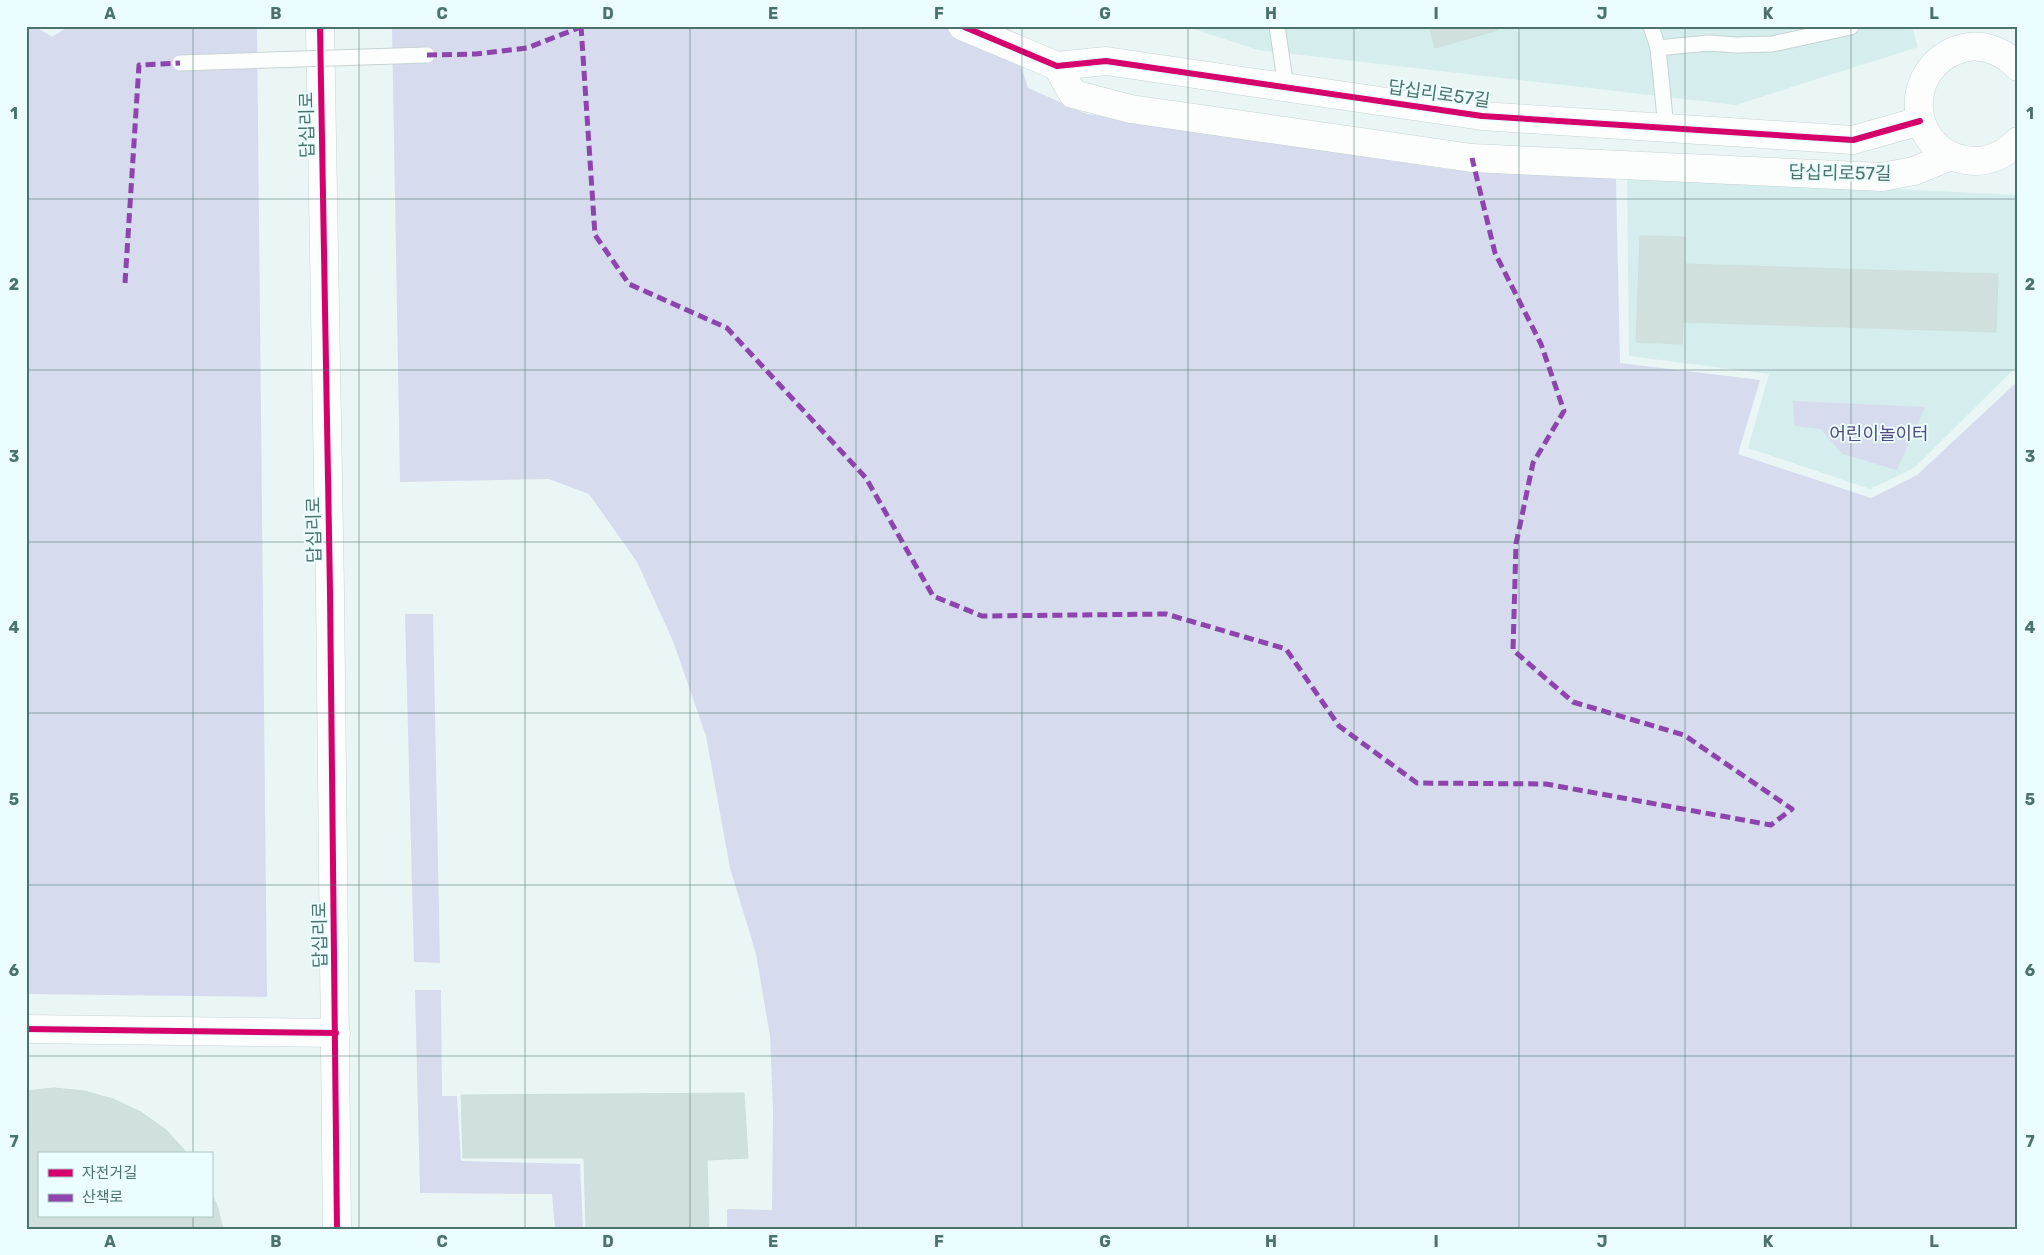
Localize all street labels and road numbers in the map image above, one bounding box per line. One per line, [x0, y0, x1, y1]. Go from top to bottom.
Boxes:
street label: 답십리로57길 [1387, 76, 1491, 112]
street label: 답십리로 [295, 92, 319, 158]
street label: 답십리로57길 [1788, 161, 1892, 185]
street label: 답십리로 [302, 497, 326, 563]
street label: 답십리로 [308, 902, 332, 968]

